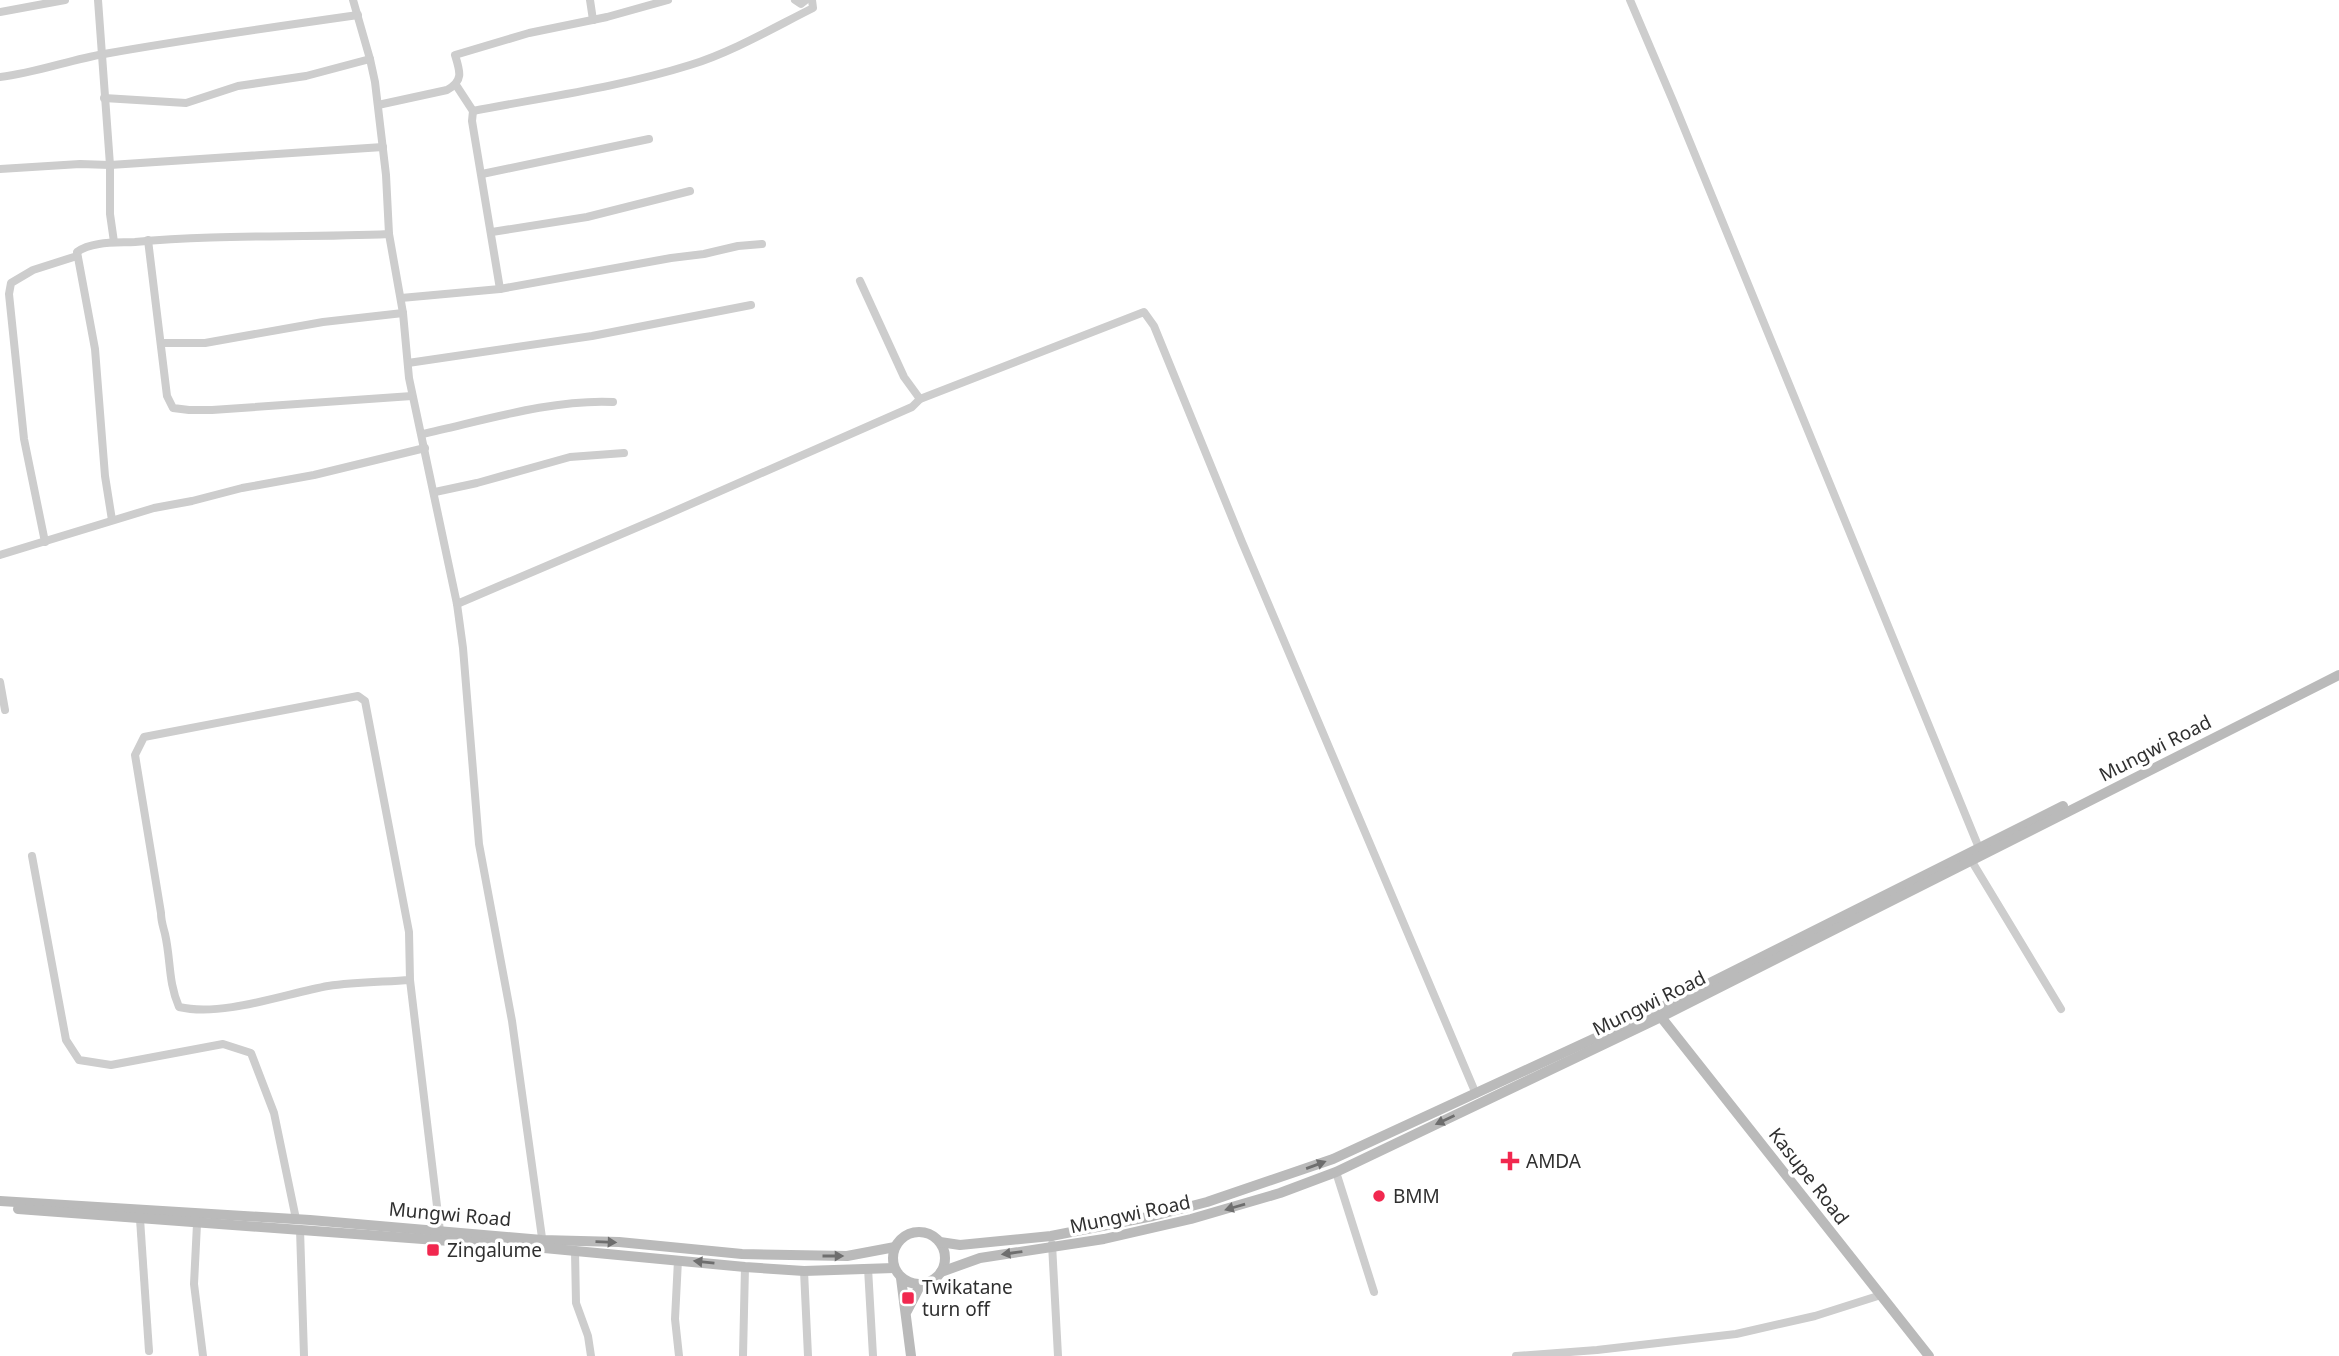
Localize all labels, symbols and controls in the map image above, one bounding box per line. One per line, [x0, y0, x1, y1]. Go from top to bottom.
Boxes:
street label: Mungwi Road [2094, 709, 2216, 787]
street label: Mungwi Road [1588, 964, 1710, 1042]
one-way arrow [1435, 1115, 1455, 1126]
street label: Kasupe Road [1763, 1122, 1855, 1230]
place label: AMDA [1526, 1148, 1582, 1174]
marker: AMDA [1500, 1151, 1520, 1171]
one-way arrow [1306, 1159, 1327, 1170]
place label: BMM [1393, 1183, 1440, 1209]
marker: BMM [1371, 1188, 1387, 1204]
street label: Mungwi Road [1067, 1189, 1193, 1239]
street label: Mungwi Road [388, 1196, 512, 1232]
one-way arrow [1224, 1202, 1245, 1212]
one-way arrow [595, 1236, 617, 1247]
place label: Zingalume [447, 1237, 542, 1263]
marker: Zingalume [425, 1242, 441, 1258]
one-way arrow [1001, 1248, 1023, 1259]
one-way arrow [822, 1251, 844, 1262]
one-way arrow [693, 1257, 715, 1268]
place label: Twikatane turn off [922, 1274, 1013, 1322]
marker: Twikatane turn off [900, 1290, 916, 1306]

